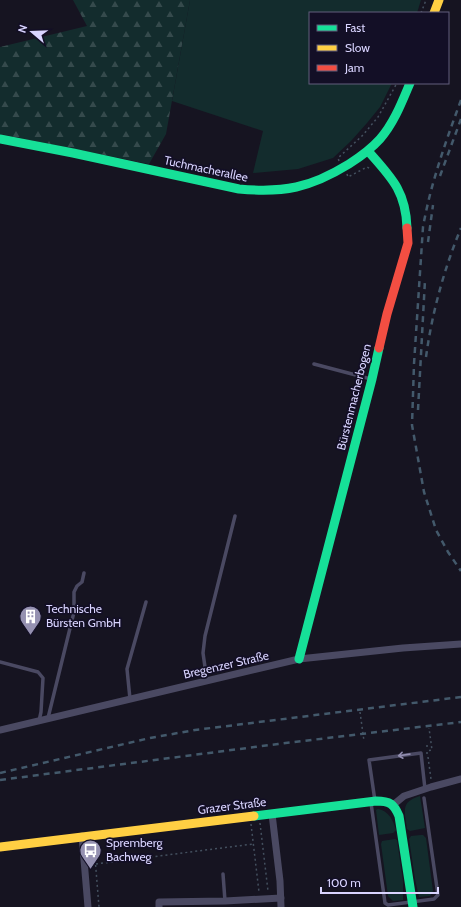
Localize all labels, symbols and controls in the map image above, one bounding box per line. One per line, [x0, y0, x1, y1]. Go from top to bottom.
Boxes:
north arrow [12, 12, 52, 52]
legend [309, 12, 449, 84]
text: Fast [345, 20, 365, 35]
text: N [15, 23, 30, 35]
text: Slow [345, 40, 370, 55]
text: Jam [344, 60, 364, 75]
street label: Tuchmacherallee [163, 152, 249, 185]
street label: Bürstenmacherbogen [333, 342, 374, 452]
place label: Technische Bürsten GmbH [46, 601, 121, 630]
building icon: Technische Bürsten GmbH [17, 603, 43, 636]
street label: Bregenzer Straße [182, 647, 270, 682]
one-way arrow [398, 751, 411, 759]
street label: Grazer Straße [197, 794, 267, 817]
place label: Spremberg Bachweg [106, 835, 163, 864]
bus stop icon: Spremberg Bachweg [78, 837, 104, 870]
scale bar [321, 869, 438, 895]
text: 100 m [327, 875, 361, 890]

